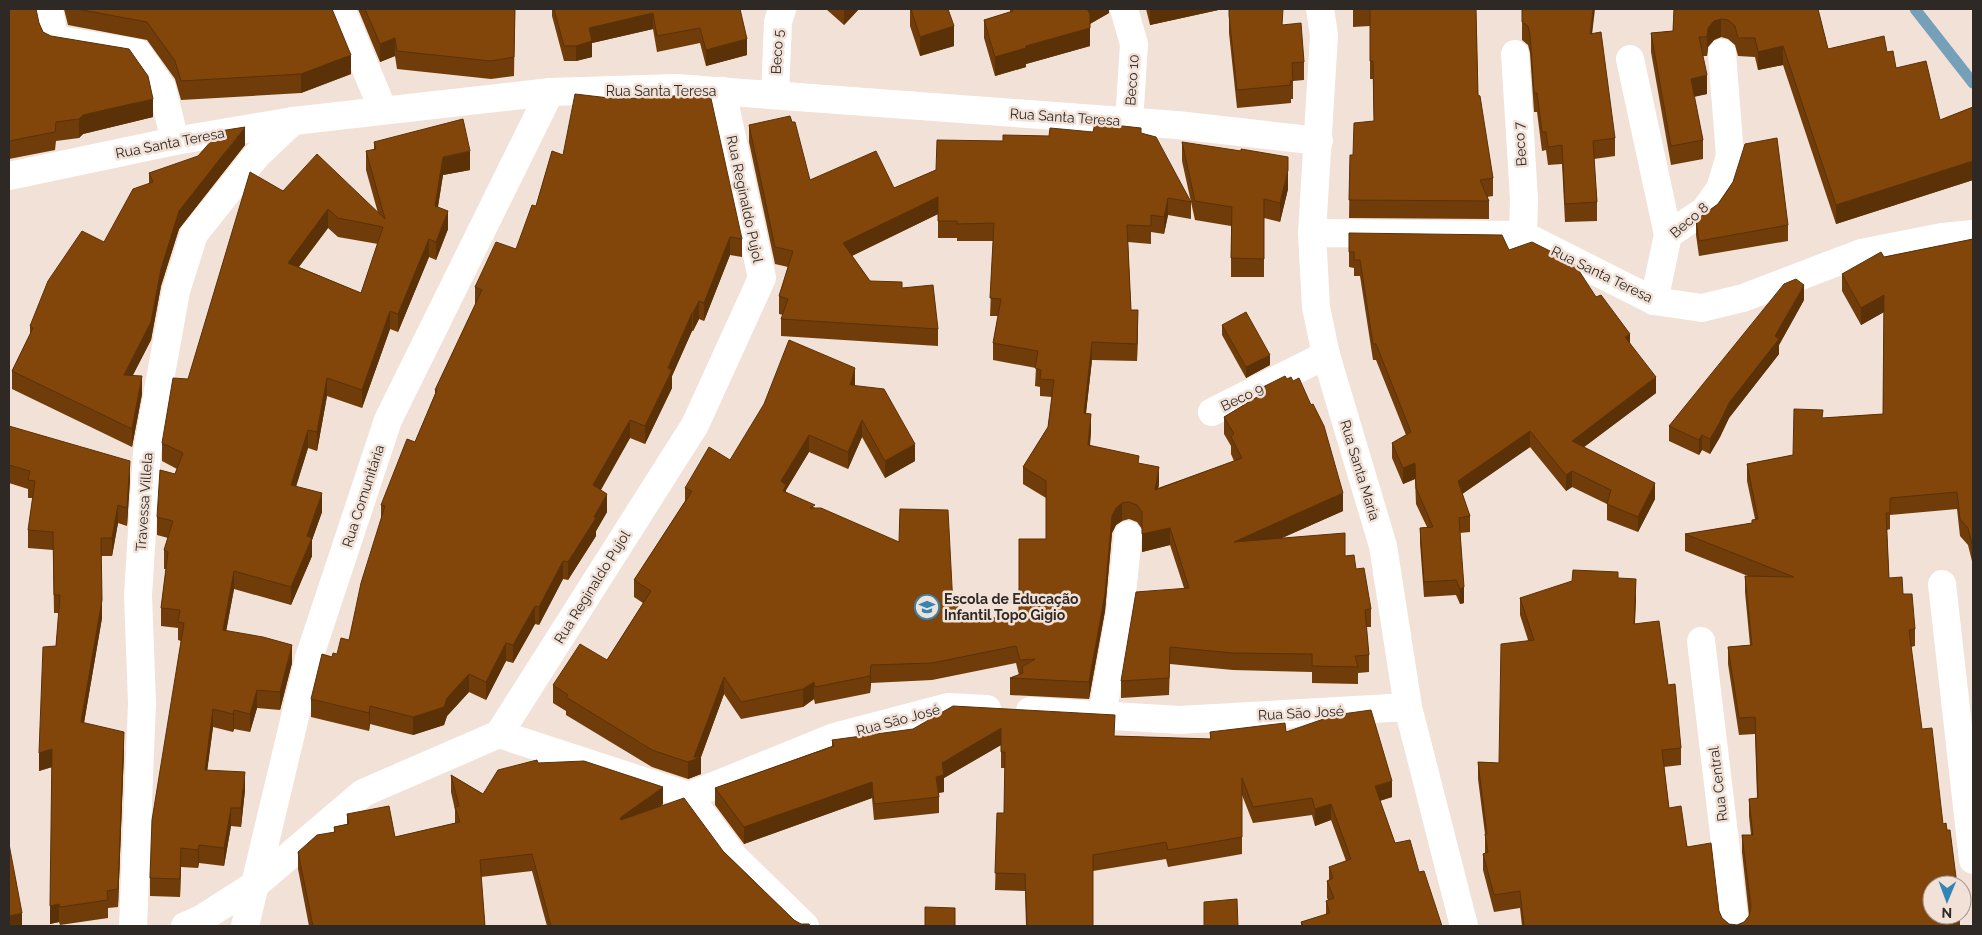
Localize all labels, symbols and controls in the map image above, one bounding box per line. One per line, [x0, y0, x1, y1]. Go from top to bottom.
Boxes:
street label: Beco 5 [768, 29, 786, 75]
street label: Beco 10 [1122, 54, 1142, 106]
street label: Rua Santa Teresa [606, 83, 716, 99]
street label: Rua Santa Teresa [1009, 105, 1121, 129]
street label: Beco 7 [1510, 121, 1530, 167]
street label: Rua Santa Teresa [114, 125, 226, 161]
street label: Rua Reginaldo Pujol [724, 134, 766, 264]
street label: Beco 8 [1667, 199, 1711, 241]
street label: Rua Santa Teresa [1549, 243, 1655, 305]
street label: Beco 9 [1218, 380, 1266, 414]
street label: Rua Santa Maria [1337, 418, 1383, 522]
street label: Rua Comunitária [339, 443, 387, 549]
street label: Travessa Villela [133, 452, 155, 552]
street label: Rua Reginaldo Pujol [551, 528, 633, 646]
place label: Escola de Educação Infantil Topo Gigio [944, 591, 1079, 623]
school or university icon: Escola de Educação Infantil Topo Gigio [914, 594, 940, 620]
street label: Rua São José [854, 701, 942, 739]
street label: Rua São José [1258, 703, 1344, 723]
street label: Rua Central [1705, 745, 1731, 822]
north arrow [1922, 875, 1972, 925]
text: N [1941, 905, 1952, 921]

